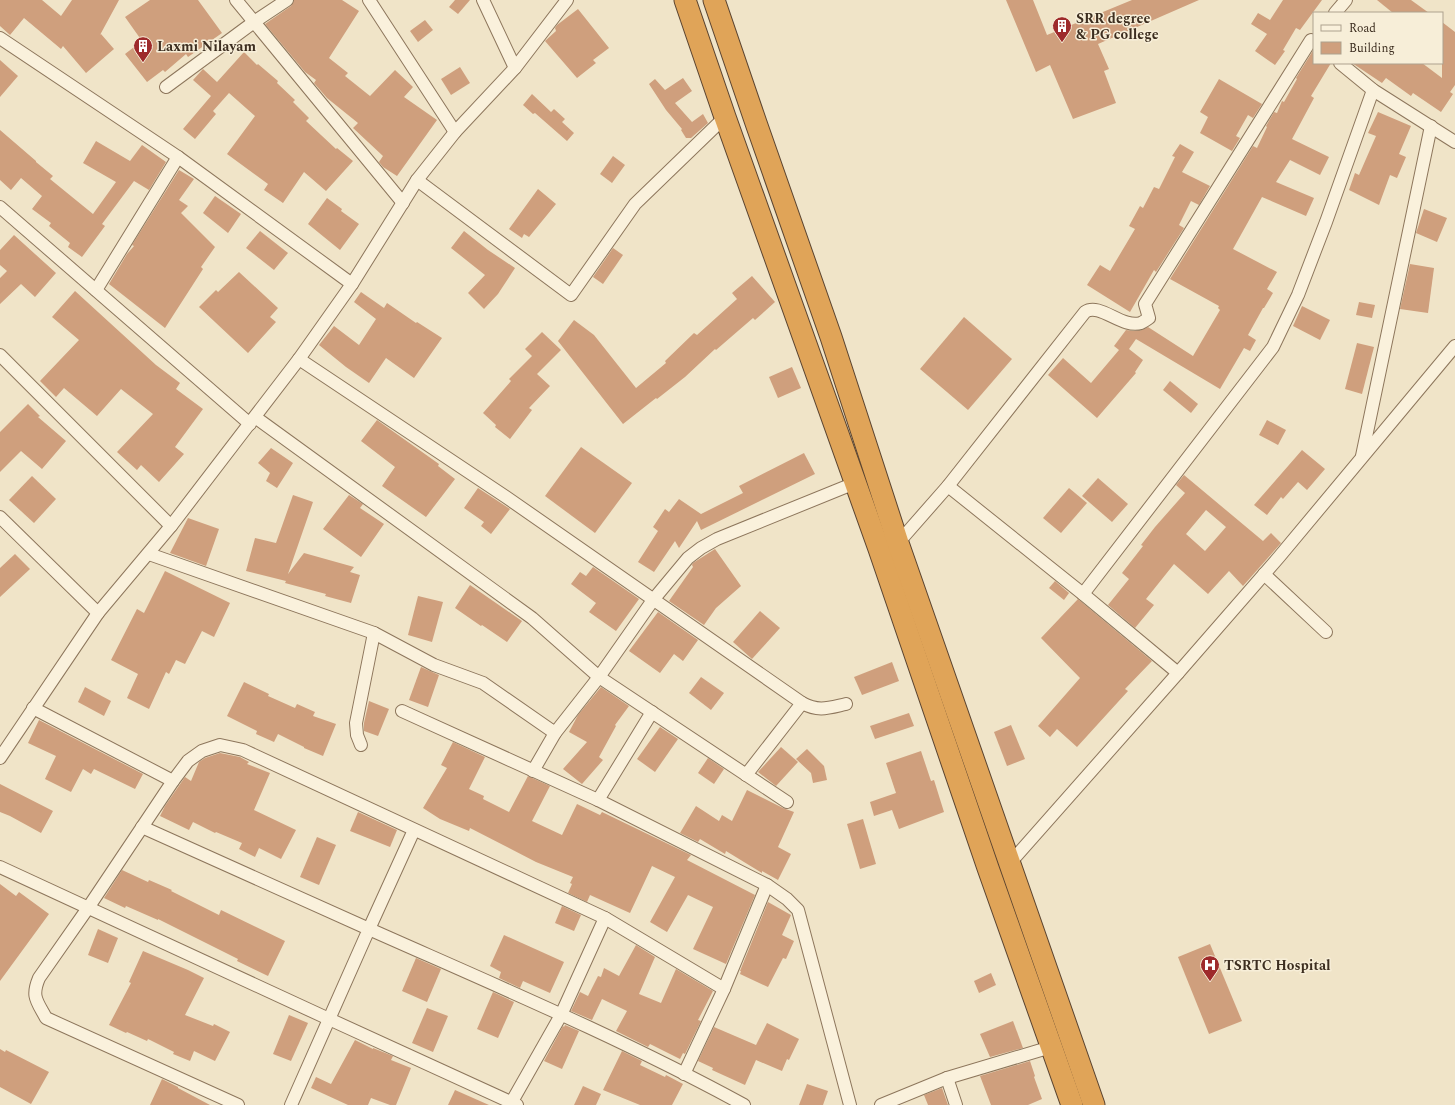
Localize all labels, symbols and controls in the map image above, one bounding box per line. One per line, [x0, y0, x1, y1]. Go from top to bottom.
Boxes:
place label: SRR degree & PG college [1076, 8, 1159, 45]
legend [1313, 12, 1443, 64]
building icon: SRR degree & PG college [1051, 15, 1073, 43]
text: Road [1349, 19, 1376, 38]
building icon: Laxmi Nilayam [132, 35, 154, 63]
place label: Laxmi Nilayam [157, 36, 256, 57]
text: Building [1349, 39, 1395, 58]
hospital icon: TSRTC Hospital [1199, 954, 1221, 982]
place label: TSRTC Hospital [1224, 955, 1331, 976]

